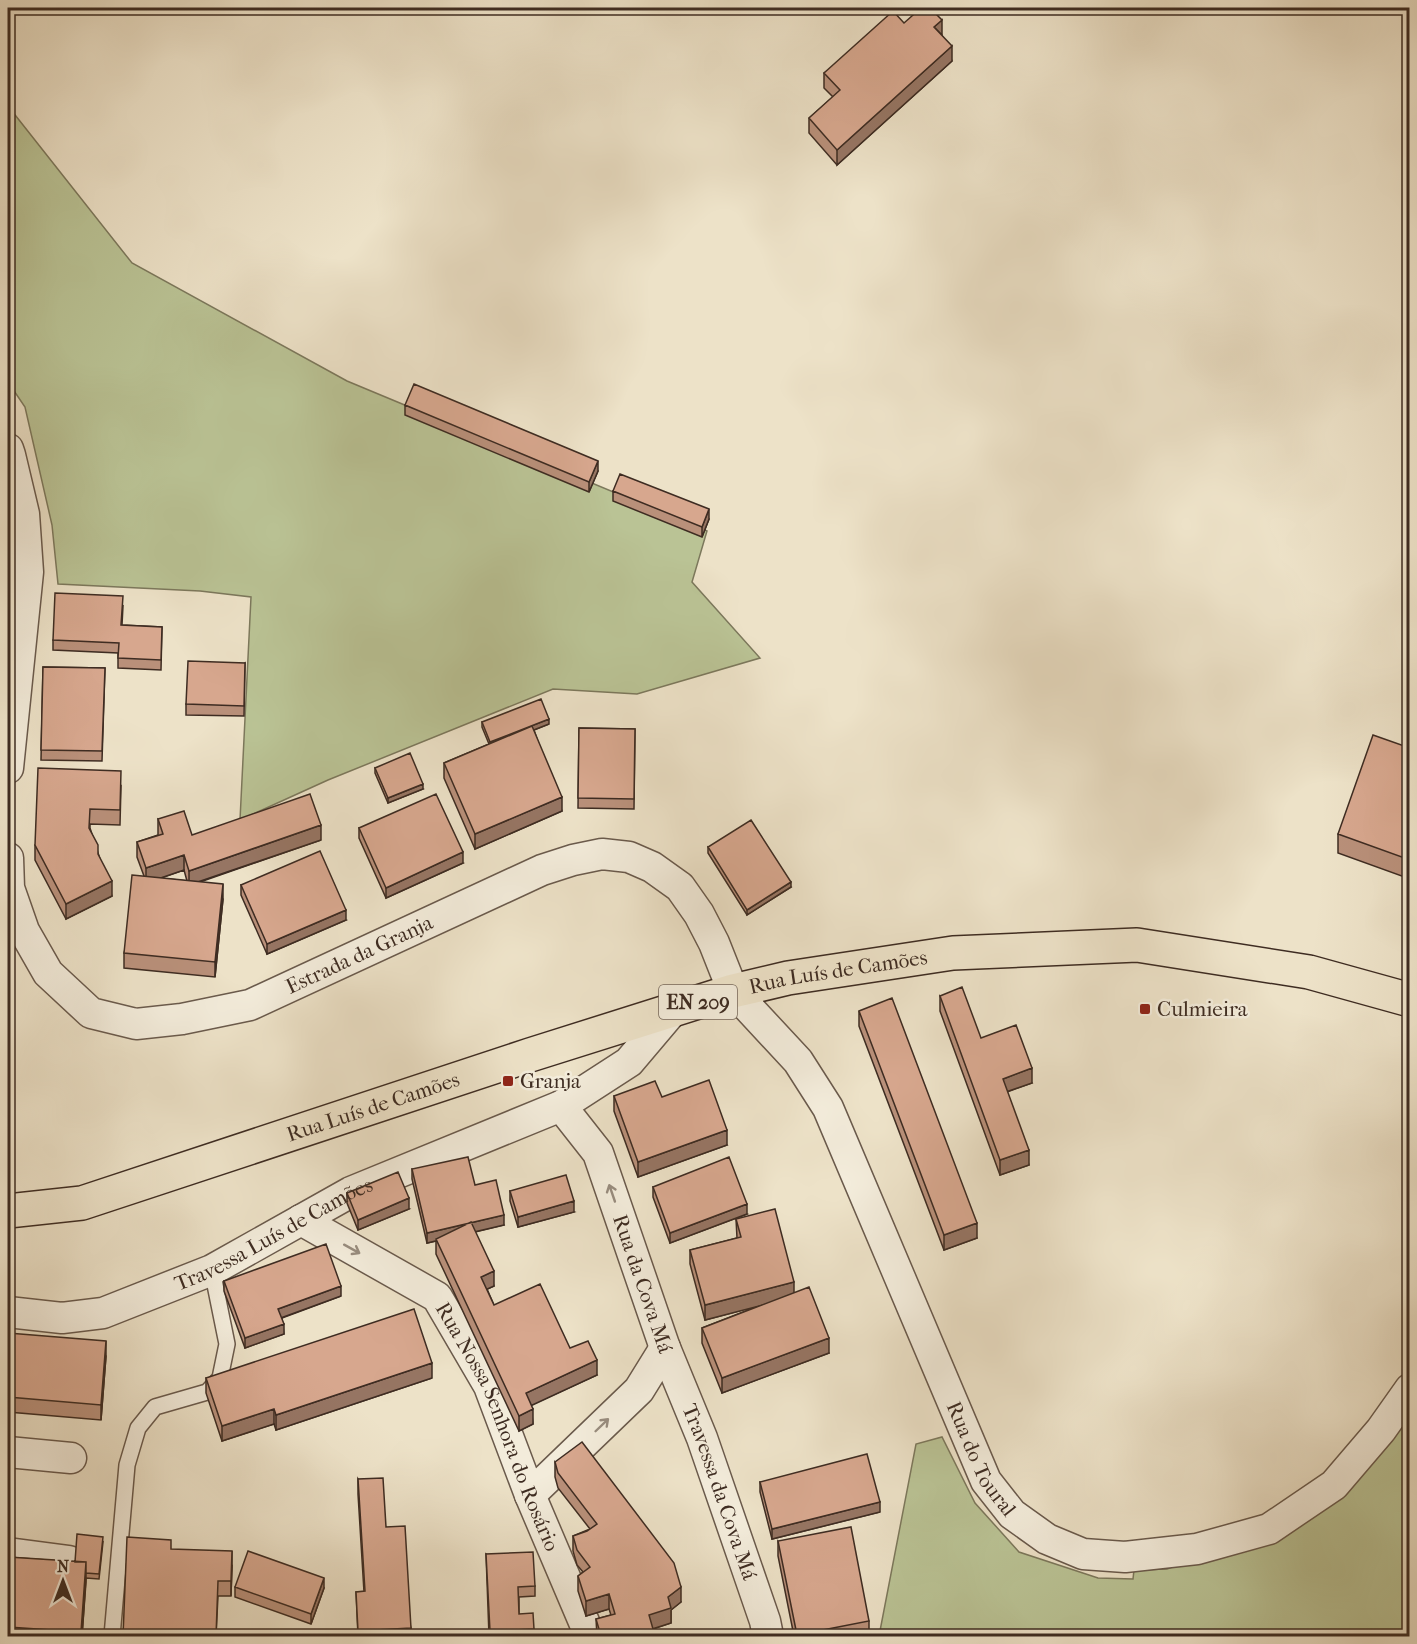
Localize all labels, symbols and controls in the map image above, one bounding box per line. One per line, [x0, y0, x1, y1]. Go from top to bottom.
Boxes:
street label: Estrada da Granja [282, 910, 437, 999]
street label: Rua Luís de Camões [746, 945, 929, 999]
road number: EN 209 [659, 985, 737, 1019]
place label: Culmieira [1157, 997, 1248, 1021]
marker: Culmieira [1138, 1002, 1152, 1016]
street label: Rua Luís de Camões [284, 1067, 463, 1147]
place label: Granja [520, 1069, 581, 1093]
marker: Granja [501, 1074, 515, 1088]
street label: Travessa Luís de Camões [171, 1172, 376, 1296]
one-way arrow [606, 1184, 617, 1203]
street label: Rua da Cova Má [608, 1211, 678, 1356]
one-way arrow [343, 1243, 360, 1255]
street label: Rua Nossa Senhora do Rosário [431, 1298, 564, 1555]
street label: Rua do Toural [942, 1398, 1021, 1521]
street label: Travessa da Cova Má [677, 1400, 762, 1583]
one-way arrow [595, 1418, 610, 1433]
north arrow [33, 1551, 93, 1611]
text: N [57, 1557, 70, 1576]

